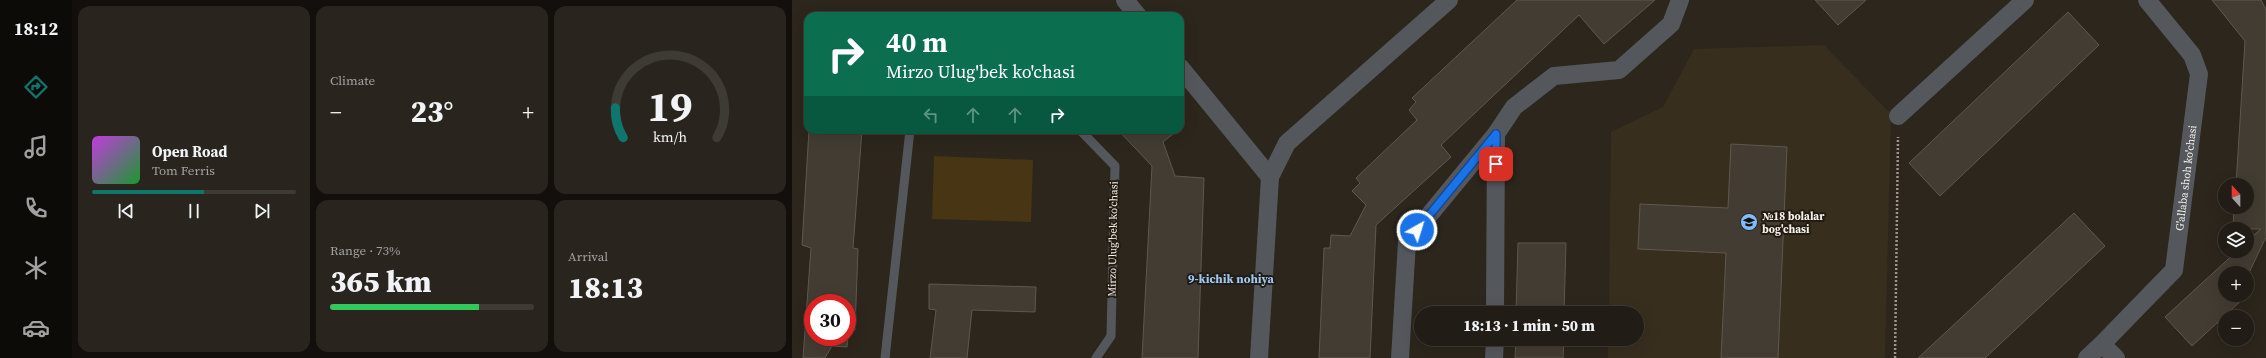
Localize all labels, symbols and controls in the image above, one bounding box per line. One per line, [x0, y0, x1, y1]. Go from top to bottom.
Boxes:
text: 18:12 [14, 16, 58, 41]
text: 40 m [886, 23, 948, 61]
icon: right [820, 28, 872, 80]
text: Mirzo Ulug'bek ko'chasi [886, 59, 1075, 84]
text: Climate [330, 72, 375, 89]
icon: directions [22, 73, 50, 101]
text: 19 [647, 78, 693, 135]
text: 23° [411, 91, 453, 132]
text: − [330, 97, 342, 127]
text: + [522, 97, 534, 127]
icon: left [920, 104, 942, 126]
icon: ahead [962, 104, 984, 126]
icon: ahead [1004, 104, 1026, 126]
icon: right [1046, 104, 1068, 126]
street label: G'allaba shoh ko'chasi [2172, 124, 2200, 232]
text: km/h [653, 127, 687, 147]
icon: music [22, 133, 50, 161]
text: Open Road [152, 141, 227, 162]
pin [1479, 147, 1513, 181]
icon: arrive [1485, 153, 1507, 175]
text: Tom Ferris [152, 162, 215, 179]
north arrow [2218, 178, 2254, 214]
map controls [2218, 178, 2254, 346]
street label: Mirzo Ulug'bek ko'chasi [1104, 181, 1122, 297]
icon: phone [22, 194, 50, 222]
icon: previous [115, 200, 137, 222]
icon: pause [183, 200, 205, 222]
icon: next [251, 200, 273, 222]
position arrow [1396, 209, 1438, 251]
place label: №18 bolalar bog'chasi [1762, 209, 1825, 237]
school or university icon: №18 bolalar bog'chasi [1739, 212, 1759, 232]
button: layers [2218, 222, 2254, 258]
text: Range · 73% [330, 242, 401, 259]
text: Arrival [568, 248, 608, 265]
icon: climate [22, 254, 50, 282]
text: 365 km [330, 261, 431, 302]
button: + [2218, 266, 2254, 302]
text: 18:13 [568, 267, 643, 308]
district label: 9-kichik nohiya [1188, 271, 1275, 287]
speed limit sign: 30 [804, 294, 856, 346]
button: − [2218, 310, 2254, 346]
icon: car [22, 314, 50, 342]
text: 18:13 · 1 min · 50 m [1463, 315, 1595, 336]

